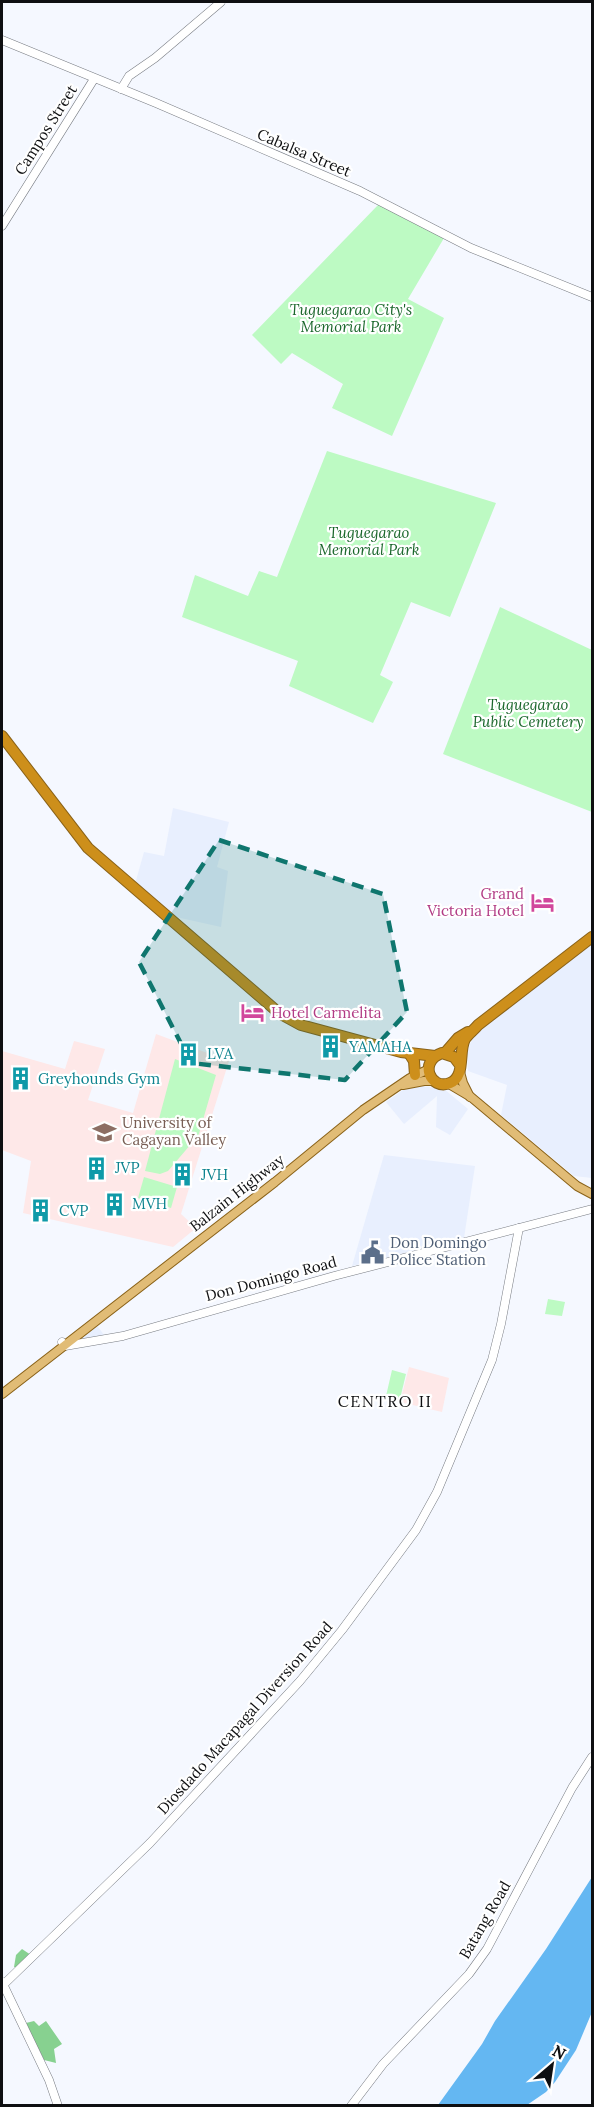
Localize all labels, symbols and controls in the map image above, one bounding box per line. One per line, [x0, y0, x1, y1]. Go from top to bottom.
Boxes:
street label: Campos Street [10, 81, 81, 178]
street label: Cabalsa Street [254, 124, 354, 181]
park label: Tuguegarao City's Memorial Park [290, 300, 412, 336]
park label: Tuguegarao Memorial Park [318, 523, 420, 559]
park label: Tuguegarao Public Cemetery [473, 695, 583, 731]
place label: Grand Victoria Hotel [426, 884, 524, 920]
hotel icon: Grand Victoria Hotel [529, 890, 555, 916]
hotel icon: Hotel Carmelita [240, 1000, 266, 1026]
place label: Hotel Carmelita [271, 1003, 382, 1022]
building icon: YAMAHA [318, 1034, 344, 1060]
place label: YAMAHA [348, 1037, 412, 1056]
building icon: LVA [176, 1041, 202, 1067]
place label: LVA [207, 1044, 234, 1063]
building icon: Greyhounds Gym [7, 1066, 33, 1092]
place label: Greyhounds Gym [38, 1069, 160, 1088]
place label: University of Cagayan Valley [122, 1113, 226, 1149]
school or university icon: University of Cagayan Valley [91, 1119, 117, 1145]
street label: Balzain Highway [186, 1150, 288, 1235]
building icon: JVP [84, 1155, 110, 1181]
place label: JVP [114, 1158, 139, 1177]
building icon: JVH [170, 1162, 196, 1188]
place label: JVH [200, 1165, 228, 1184]
building icon: MVH [101, 1191, 127, 1217]
place label: MVH [132, 1194, 167, 1213]
building icon: CVP [28, 1198, 54, 1224]
place label: CVP [59, 1201, 88, 1220]
place label: Don Domingo Police Station [390, 1233, 487, 1269]
public building icon: Don Domingo Police Station [359, 1239, 385, 1265]
street label: Don Domingo Road [203, 1252, 339, 1305]
district label: CENTRO II [338, 1391, 432, 1411]
street label: Diosdado Macapagal Diversion Road [153, 1617, 336, 1818]
street label: Batang Road [455, 1877, 514, 1962]
north arrow [522, 2035, 582, 2095]
text: N [549, 2040, 570, 2064]

